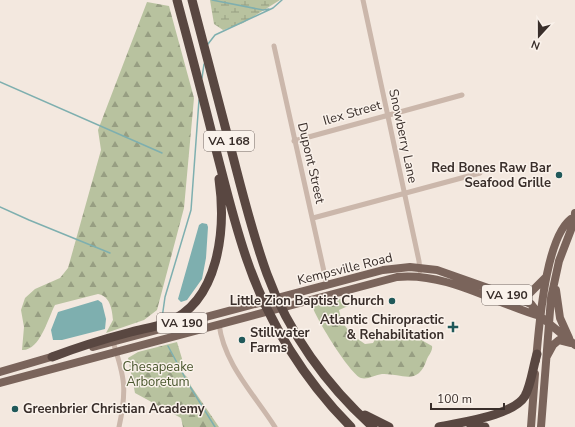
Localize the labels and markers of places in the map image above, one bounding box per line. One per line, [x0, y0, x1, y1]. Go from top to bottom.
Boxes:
place label: Red Bones Raw Bar Seafood Grille [431, 159, 552, 192]
marker: Red Bones Raw Bar Seafood Grille [554, 170, 564, 180]
place label: Little Zion Baptist Church [230, 292, 384, 310]
marker: Little Zion Baptist Church [387, 296, 397, 306]
place label: Atlantic Chiropractic & Rehabilitation [320, 311, 444, 344]
marker: Atlantic Chiropractic & Rehabilitation [447, 321, 459, 333]
place label: Stillwater Farms [250, 324, 311, 357]
marker: Stillwater Farms [237, 335, 247, 345]
place label: Greenbrier Christian Academy [23, 400, 205, 418]
marker: Greenbrier Christian Academy [10, 404, 20, 414]

